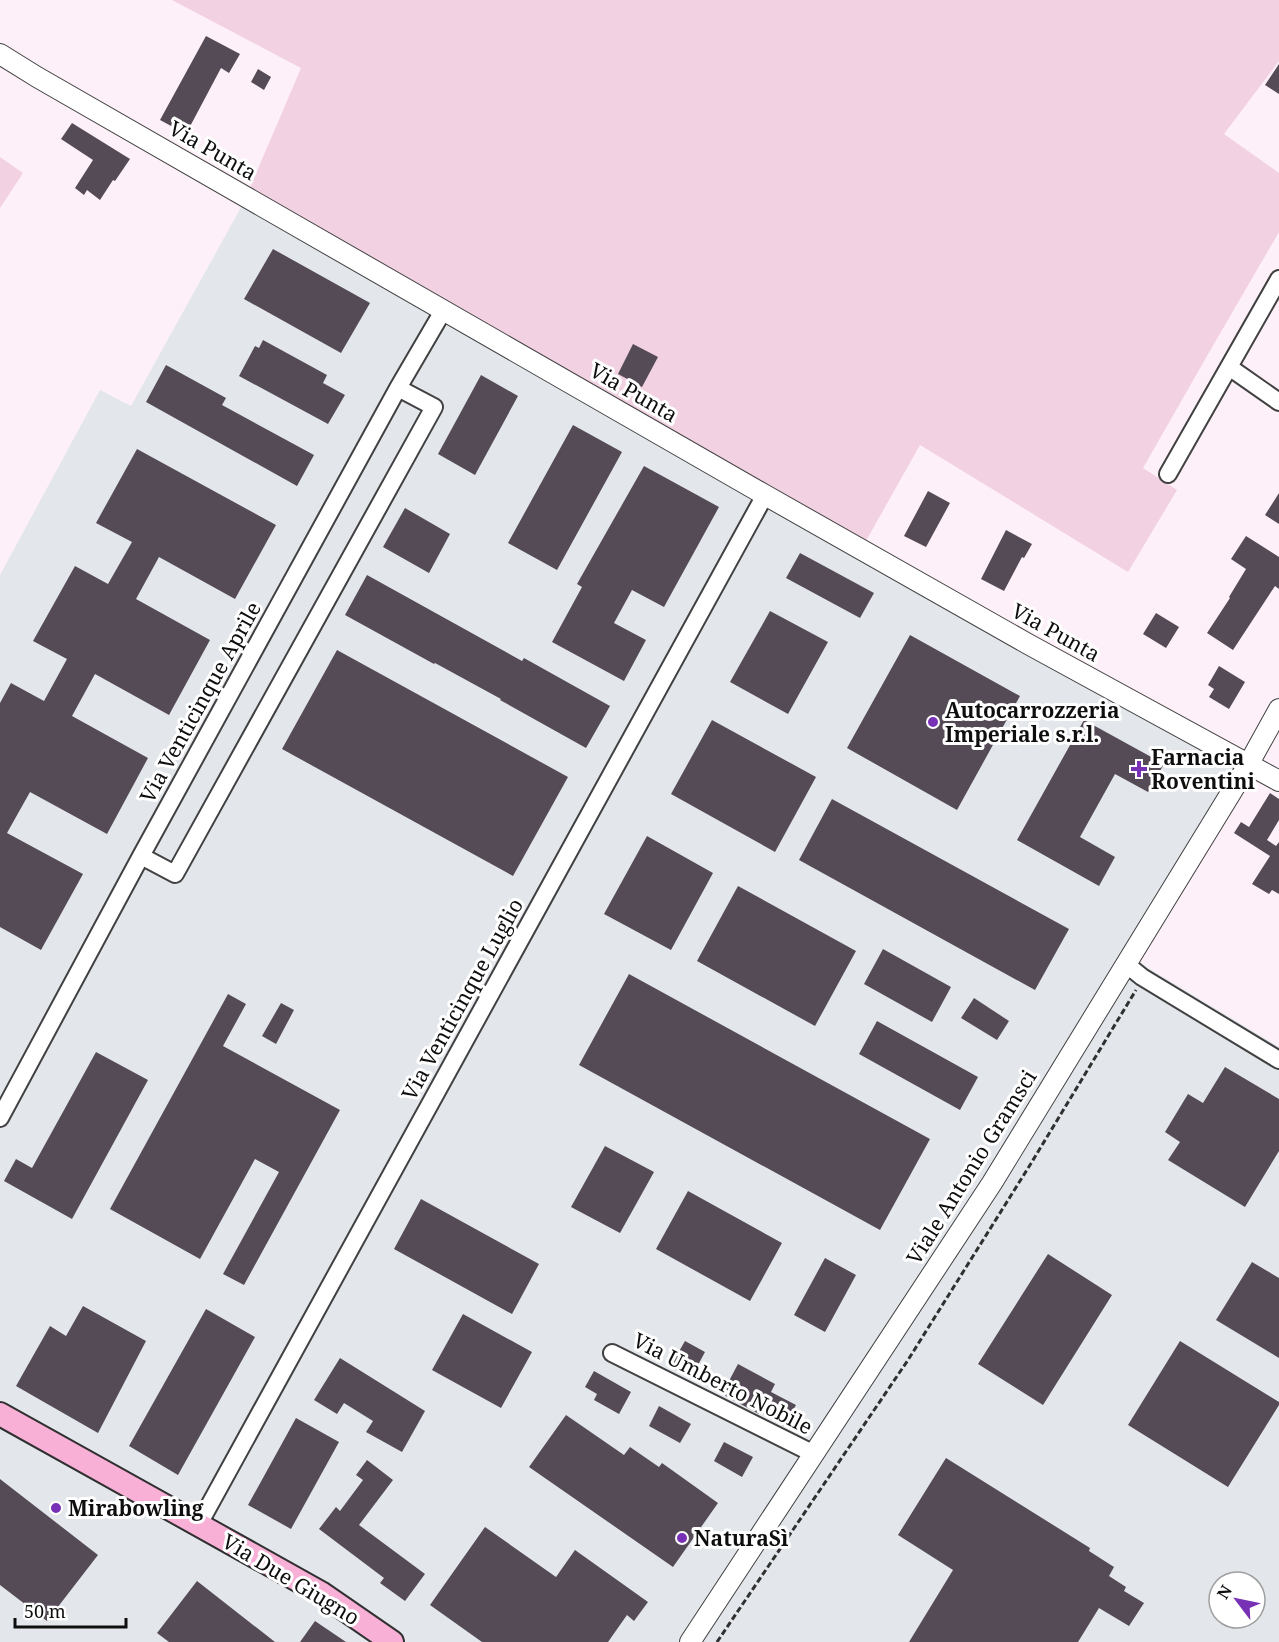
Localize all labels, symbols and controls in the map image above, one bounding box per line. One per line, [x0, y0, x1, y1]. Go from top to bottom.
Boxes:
street label: Via Punta [164, 114, 262, 186]
street label: Via Punta [585, 356, 683, 428]
street label: Via Punta [1007, 596, 1105, 668]
street label: Via Venticinque Aprile [133, 597, 267, 807]
place label: Autocarrozzeria Imperiale s.r.l. [945, 696, 1120, 748]
marker: Autocarrozzeria Imperiale s.r.l. [926, 715, 940, 729]
place label: Farnacia Roventini [1151, 743, 1255, 795]
marker: Farnacia Roventini [1132, 762, 1146, 776]
street label: Via Venticinque Luglio [395, 893, 529, 1105]
street label: Viale Antonio Gramsci [900, 1064, 1042, 1270]
street label: Via Umberto Nobile [629, 1326, 817, 1440]
place label: Mirabowling [68, 1494, 204, 1522]
marker: Mirabowling [49, 1501, 63, 1515]
place label: NaturaSì [694, 1524, 789, 1552]
street label: Via Due Giugno [217, 1527, 365, 1631]
marker: NaturaSì [675, 1531, 689, 1545]
north arrow [1207, 1570, 1267, 1630]
text: N [1212, 1581, 1237, 1603]
scale bar [15, 1591, 126, 1629]
text: 50 m [24, 1599, 66, 1623]

